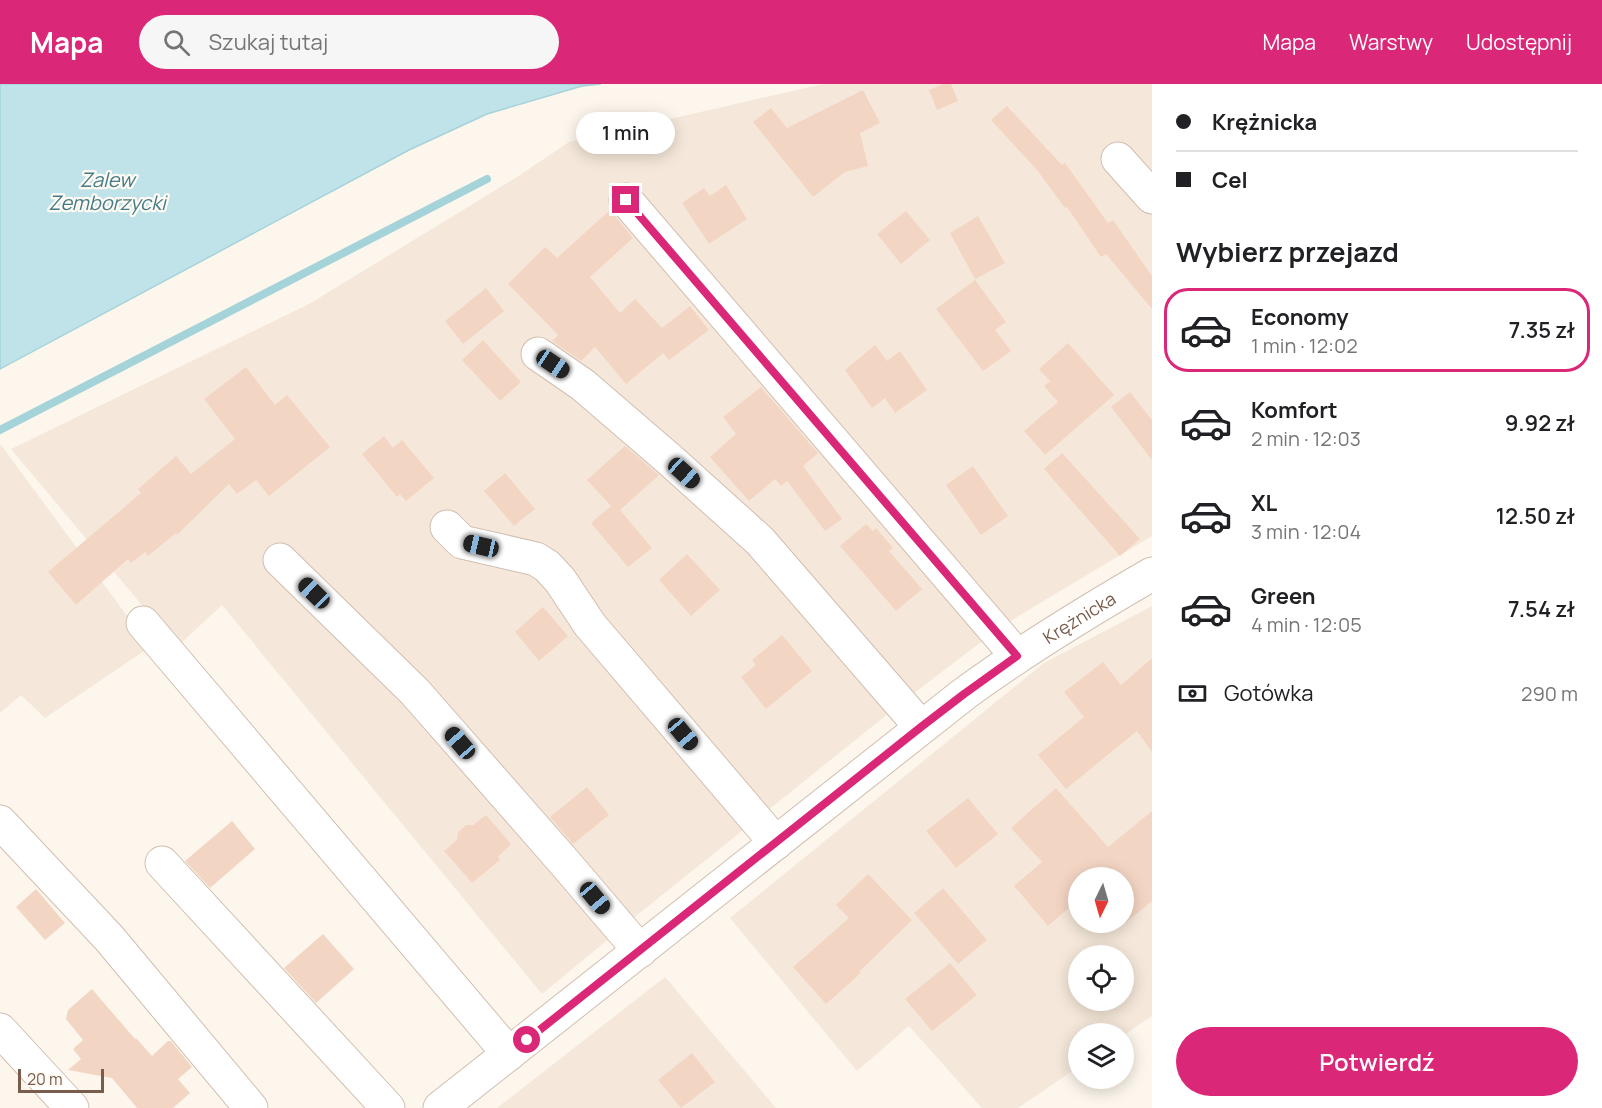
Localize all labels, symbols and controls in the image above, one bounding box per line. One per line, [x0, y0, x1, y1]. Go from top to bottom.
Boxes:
search box [139, 15, 559, 69]
text: Mapa [30, 23, 103, 61]
icon: search [160, 26, 193, 59]
text: Szukaj tutaj [208, 27, 328, 57]
text: Mapa [1263, 28, 1316, 56]
text: Warstwy [1349, 28, 1433, 56]
text: Udostępnij [1466, 28, 1572, 56]
text: Krężnicka [1212, 107, 1317, 137]
callout: 1 min [576, 113, 676, 155]
text: 1 min [602, 119, 649, 146]
text: Cel [1212, 165, 1248, 195]
water label: Zalew Zemborzycki [48, 166, 168, 216]
route end [612, 186, 639, 213]
text: Wybierz przejazd [1176, 233, 1399, 270]
text: Economy [1251, 302, 1349, 332]
icon: car [1179, 303, 1233, 357]
text: 7.35 zł [1509, 315, 1575, 345]
text: 1 min · 12:02 [1251, 332, 1358, 359]
car [533, 346, 573, 382]
text: Komfort [1251, 395, 1338, 425]
icon: car [1179, 396, 1233, 450]
text: 9.92 zł [1505, 408, 1575, 438]
text: 2 min · 12:03 [1251, 425, 1361, 452]
car [665, 454, 703, 492]
text: XL [1251, 488, 1277, 518]
icon: car [1179, 489, 1233, 543]
text: 12.50 zł [1496, 501, 1575, 531]
text: 3 min · 12:04 [1251, 518, 1361, 545]
car [461, 533, 501, 559]
car [295, 574, 333, 612]
text: Green [1251, 581, 1316, 611]
icon: car [1179, 582, 1233, 636]
street label: Krężnicka [1038, 586, 1120, 649]
text: 7.54 zł [1508, 594, 1575, 624]
text: 4 min · 12:05 [1251, 611, 1362, 638]
icon: cash [1176, 677, 1209, 710]
text: Gotówka [1224, 678, 1313, 708]
text: 290 m [1521, 680, 1578, 707]
car [665, 714, 701, 754]
car [441, 724, 479, 762]
north arrow [1068, 867, 1134, 933]
map controls [1068, 867, 1134, 1089]
car [577, 878, 613, 918]
button: locate [1068, 945, 1134, 1011]
button: layers [1068, 1023, 1134, 1089]
route start [513, 1026, 540, 1053]
button: Potwierdź [1176, 1027, 1578, 1096]
scale bar [18, 1066, 104, 1094]
text: 20 m [27, 1068, 63, 1090]

